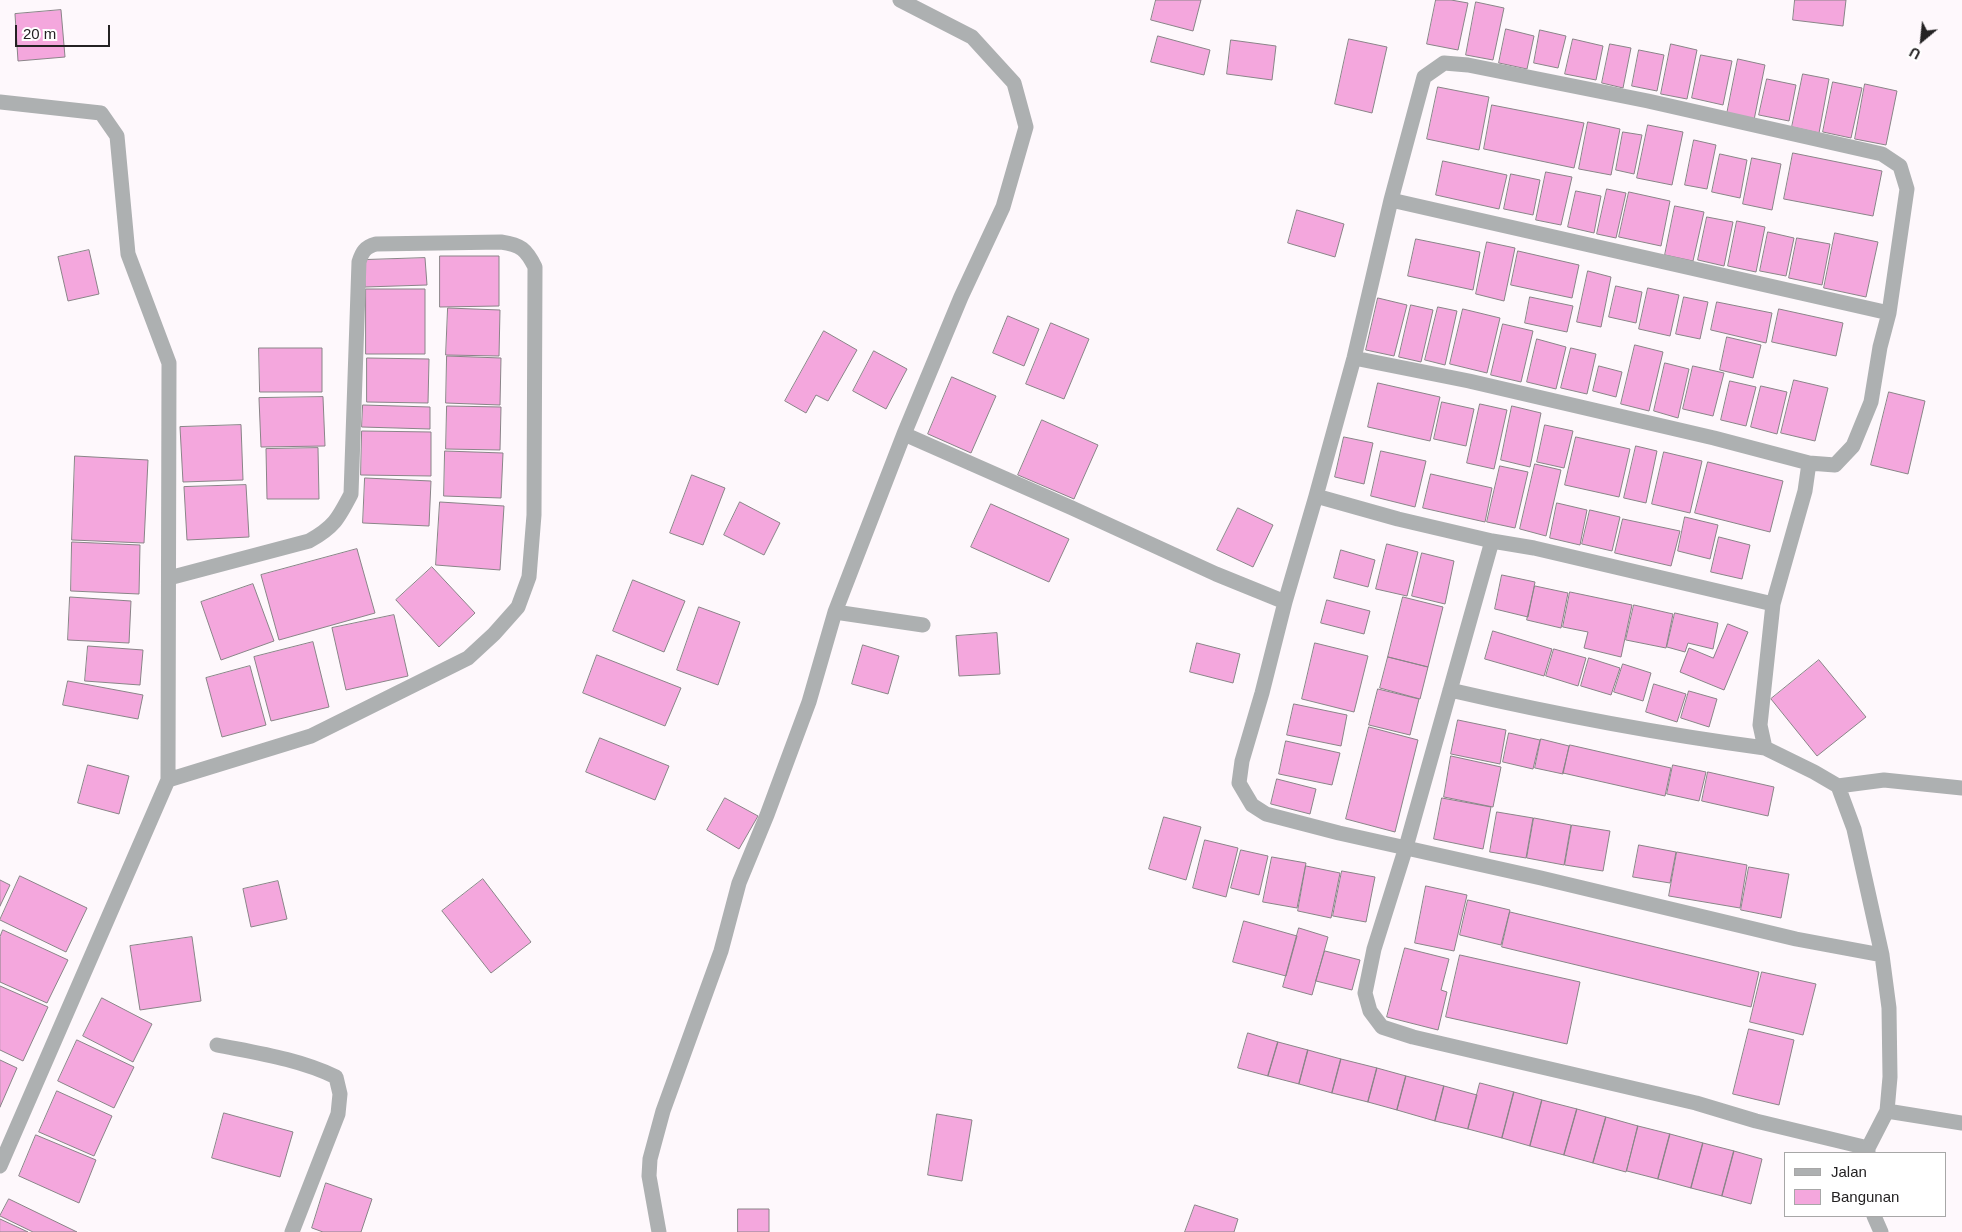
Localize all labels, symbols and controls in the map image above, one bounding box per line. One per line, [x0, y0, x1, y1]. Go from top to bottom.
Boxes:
scale bar [18, 15, 112, 47]
north arrow [1897, 15, 1947, 65]
text: 20 m [23, 25, 56, 42]
text: U [1907, 44, 1923, 63]
legend [1784, 1152, 1947, 1217]
text: Jalan [1831, 1163, 1867, 1180]
text: Bangunan [1831, 1188, 1899, 1205]

